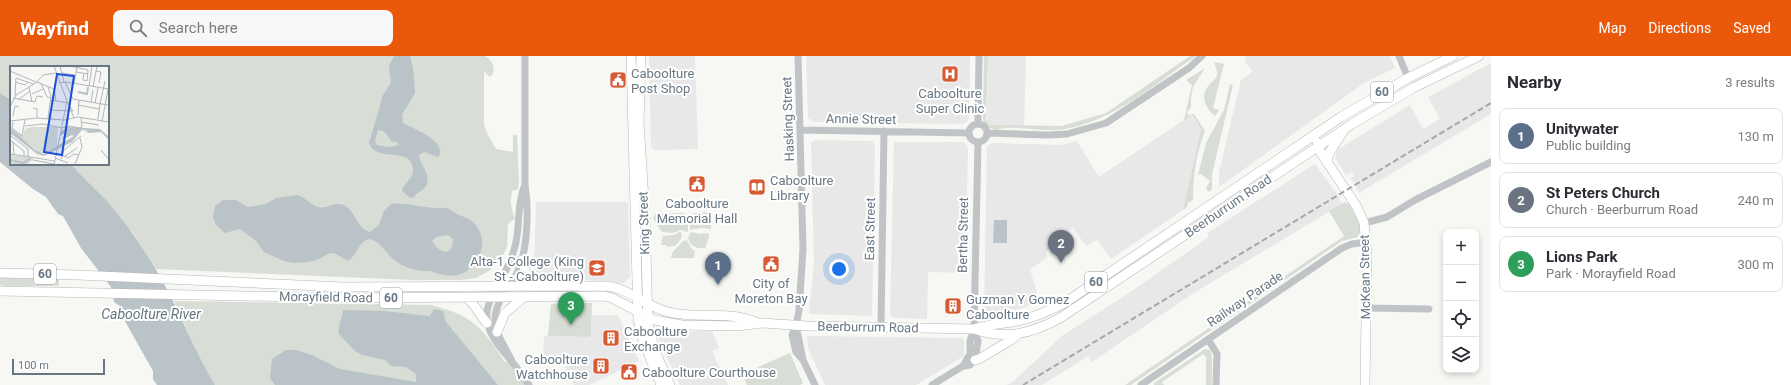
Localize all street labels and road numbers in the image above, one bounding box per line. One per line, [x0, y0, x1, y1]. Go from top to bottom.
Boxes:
street label: Hasking Street [779, 76, 797, 162]
road number: 60 [1371, 82, 1393, 102]
street label: Annie Street [826, 111, 896, 127]
street label: Beerburrum Road [1182, 171, 1274, 241]
street label: King Street [635, 191, 653, 255]
street label: East Street [862, 197, 878, 261]
street label: Bertha Street [955, 197, 971, 273]
street label: McKean Street [1357, 234, 1373, 320]
road number: 60 [34, 264, 56, 284]
street label: Railway Parade [1204, 268, 1286, 330]
road number: 60 [1085, 272, 1107, 292]
road number: 60 [380, 288, 402, 308]
street label: Morayfield Road [279, 289, 373, 305]
street label: Beerburrum Road [817, 319, 919, 335]

